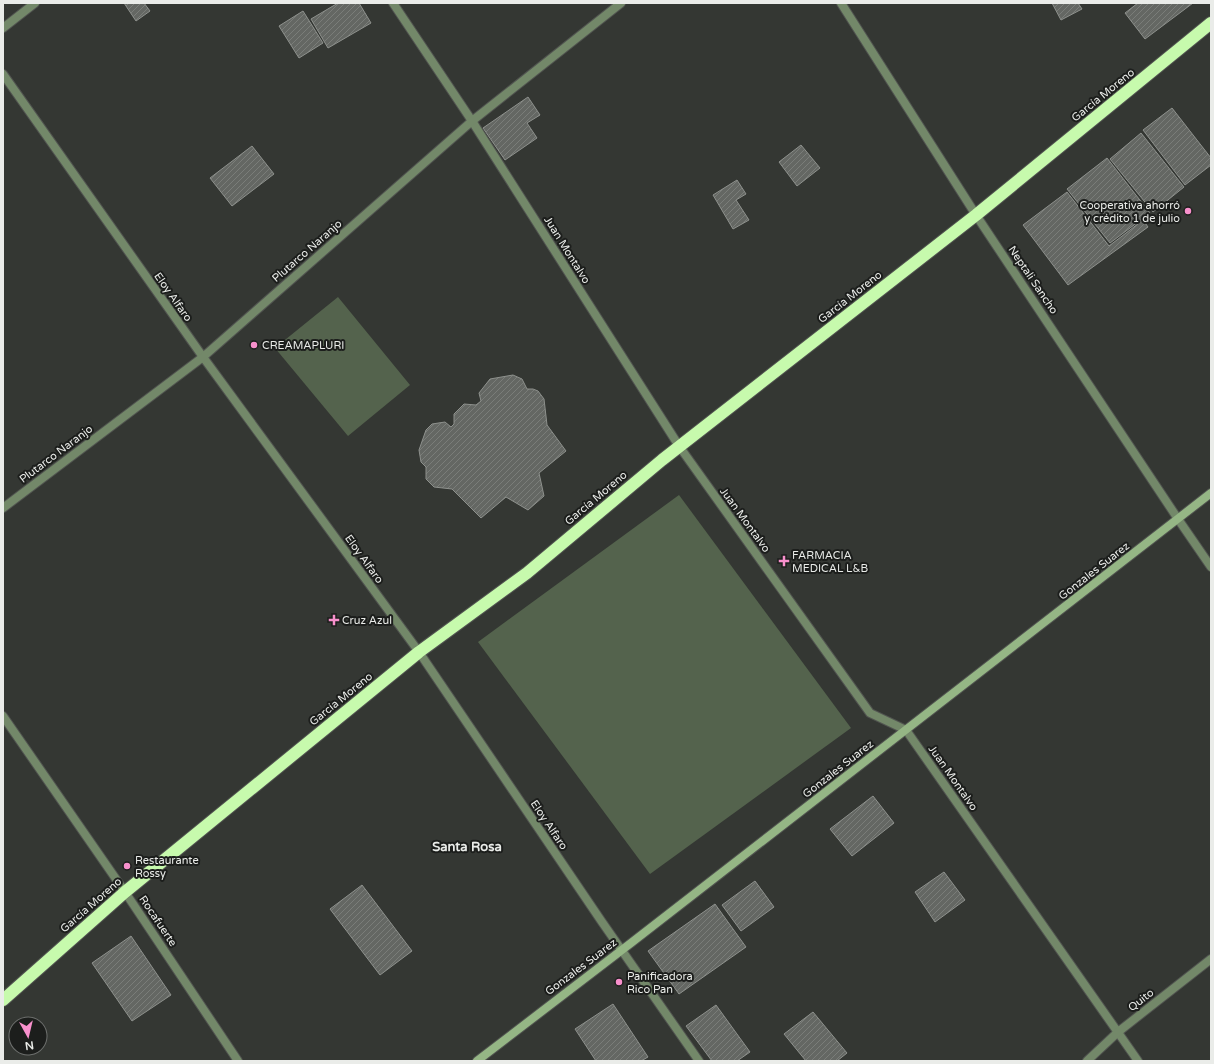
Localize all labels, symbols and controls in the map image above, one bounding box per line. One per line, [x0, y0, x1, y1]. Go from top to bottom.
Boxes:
street label: García Moreno [1069, 66, 1137, 124]
place label: Cooperativa ahorró y crédito 1 de julio [1079, 199, 1180, 225]
marker: Cooperativa ahorró y crédito 1 de julio [1183, 206, 1193, 216]
street label: Juan Montalvo [541, 214, 593, 286]
street label: Plutarco Naranjo [269, 217, 345, 285]
street label: Neptali Sancho [1005, 243, 1061, 317]
street label: García Moreno [816, 268, 885, 326]
street label: Eloy Alfaro [151, 270, 195, 324]
place label: CREAMAPLURI [262, 339, 344, 352]
marker: CREAMAPLURI [249, 340, 259, 350]
street label: Plutarco Naranjo [17, 422, 95, 486]
street label: García Moreno [562, 468, 630, 528]
street label: Juan Montalvo [717, 485, 773, 555]
street label: Eloy Alfaro [342, 532, 386, 586]
street label: Gonzales Suarez [1056, 539, 1132, 603]
place label: FARMACIA MEDICAL L&B [792, 549, 868, 575]
marker: FARMACIA MEDICAL L&B [779, 556, 789, 566]
place label: Cruz Azul [342, 614, 392, 627]
marker: Cruz Azul [329, 615, 339, 625]
street label: García Moreno [307, 670, 375, 728]
street label: Gonzales Suarez [800, 737, 876, 801]
street label: Juan Montalvo [926, 743, 981, 813]
street label: Eloy Alfaro [528, 798, 570, 852]
district label: Santa Rosa [432, 839, 502, 855]
place label: Restaurante Rossy [135, 854, 199, 880]
marker: Restaurante Rossy [122, 861, 132, 871]
street label: García Moreno [58, 875, 125, 935]
street label: Rocafuerte [136, 893, 180, 949]
street label: Gonzales Suarez [543, 936, 620, 998]
place label: Panificadora Rico Pan [627, 970, 693, 996]
marker: Panificadora Rico Pan [614, 977, 624, 987]
street label: Quito [1126, 986, 1157, 1014]
north arrow [8, 1016, 48, 1056]
text: N [24, 1038, 35, 1052]

